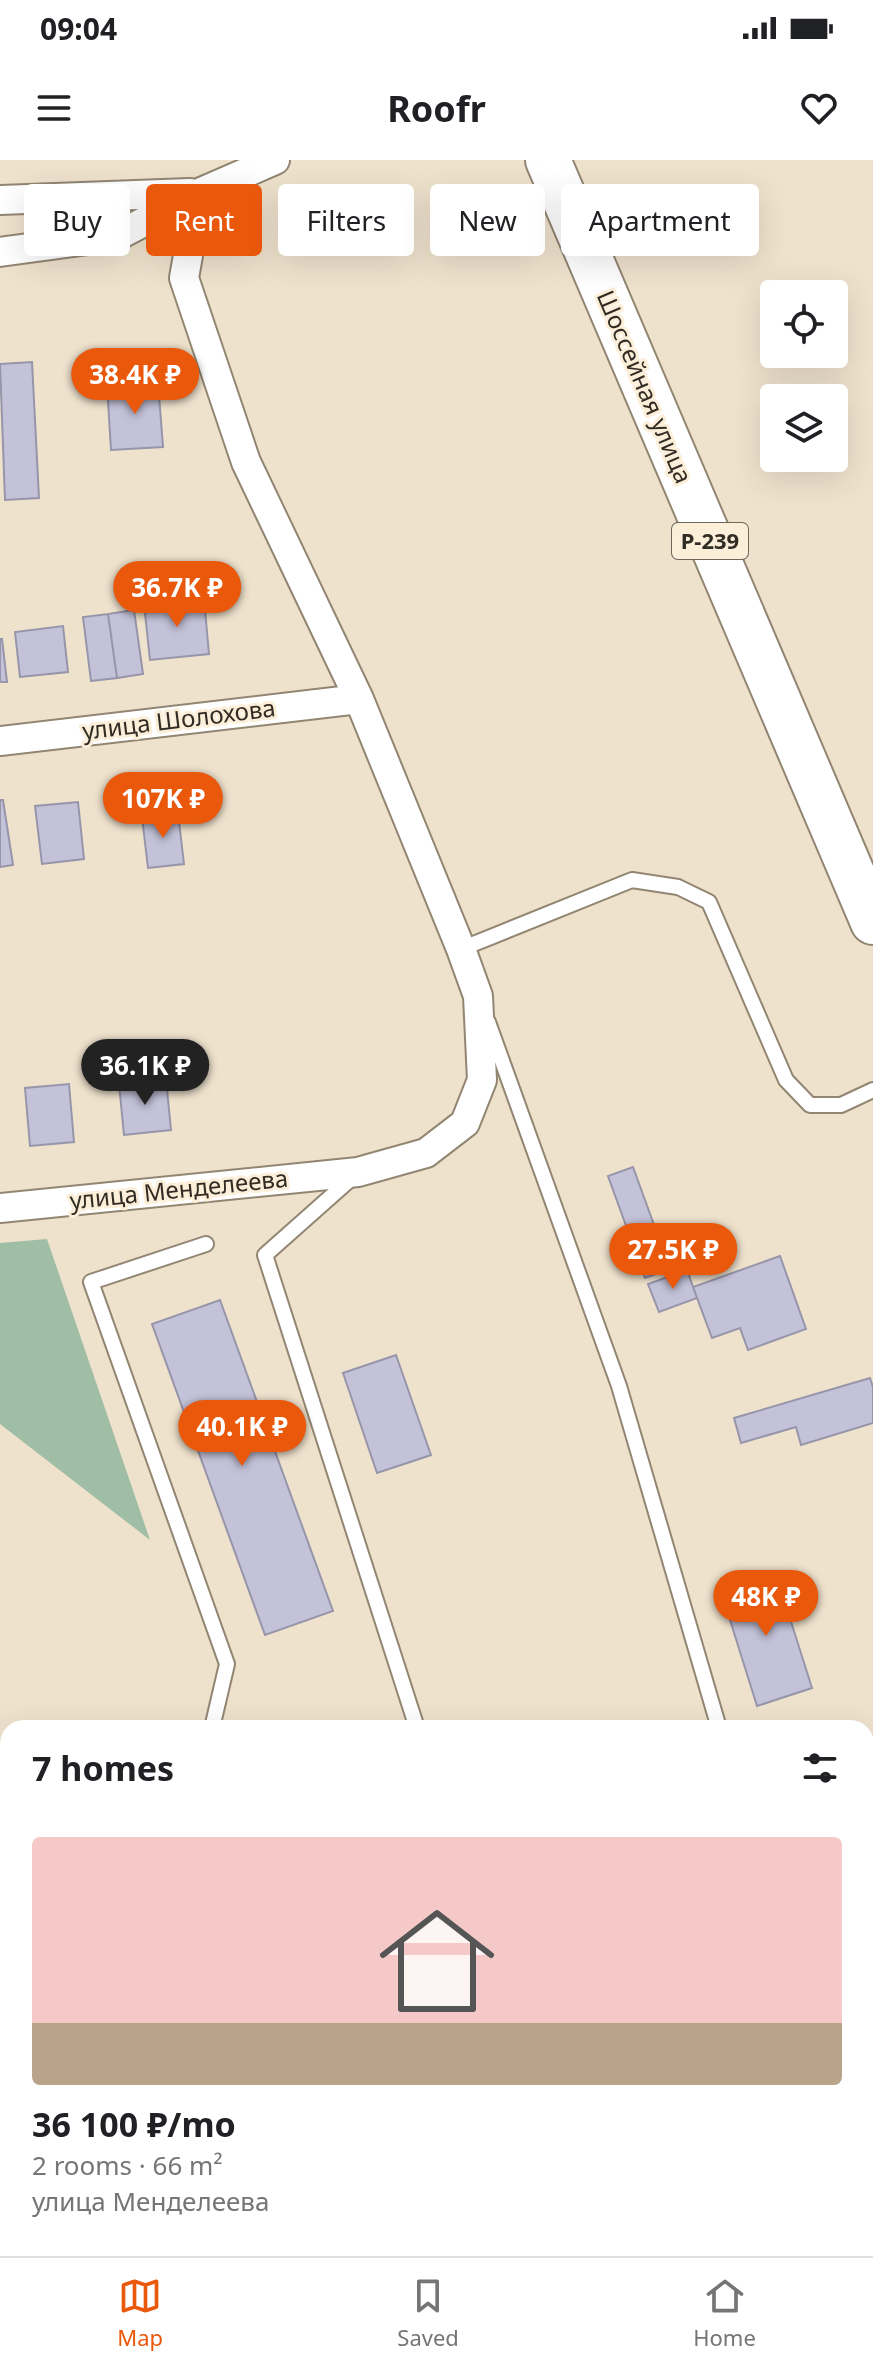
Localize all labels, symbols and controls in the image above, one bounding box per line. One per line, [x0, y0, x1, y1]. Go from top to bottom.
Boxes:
text: 09:04 [40, 8, 117, 49]
text: Roofr [387, 84, 486, 133]
icon: menu [32, 86, 76, 130]
icon: heart [797, 86, 841, 130]
chip: Buy [24, 184, 130, 256]
chip: Rent [146, 184, 262, 256]
chip: Filters [278, 184, 414, 256]
chip: New [430, 184, 545, 256]
chip: Apartment [561, 184, 759, 256]
map controls [760, 280, 848, 472]
button: locate [760, 280, 848, 368]
street label: Шоссейная улица [590, 285, 701, 488]
pin: 38.4K ₽ [61, 348, 209, 416]
text: 38.4K ₽ [89, 356, 181, 392]
button: layers [760, 384, 848, 472]
road number: Р-239 [672, 523, 748, 559]
pin: 36.7K ₽ [103, 561, 251, 629]
text: 36.7K ₽ [131, 569, 223, 605]
street label: улица Шолохова [80, 690, 277, 747]
pin: 107K ₽ [98, 772, 228, 840]
text: 107K ₽ [121, 780, 205, 816]
pin: 36.1K ₽ [71, 1039, 219, 1107]
text: 36.1K ₽ [99, 1047, 191, 1083]
street label: улица Менделеева [68, 1161, 290, 1216]
pin: 27.5K ₽ [599, 1223, 747, 1291]
text: 27.5K ₽ [627, 1231, 719, 1267]
pin: 40.1K ₽ [168, 1400, 316, 1468]
text: 40.1K ₽ [196, 1408, 288, 1444]
pin: 48K ₽ [710, 1570, 822, 1638]
text: 48K ₽ [731, 1578, 801, 1614]
text: 7 homes [32, 1745, 174, 1791]
icon: filters [798, 1746, 842, 1790]
icon: home [365, 1889, 509, 2033]
text: 36 100 ₽/mo [32, 2101, 236, 2147]
text: 2 rooms · 66 m² [32, 2147, 222, 2183]
text: улица Менделеева [32, 2183, 269, 2219]
tab: Map [117, 2274, 163, 2352]
tab: Saved [397, 2274, 459, 2352]
tab: Home [693, 2274, 756, 2352]

